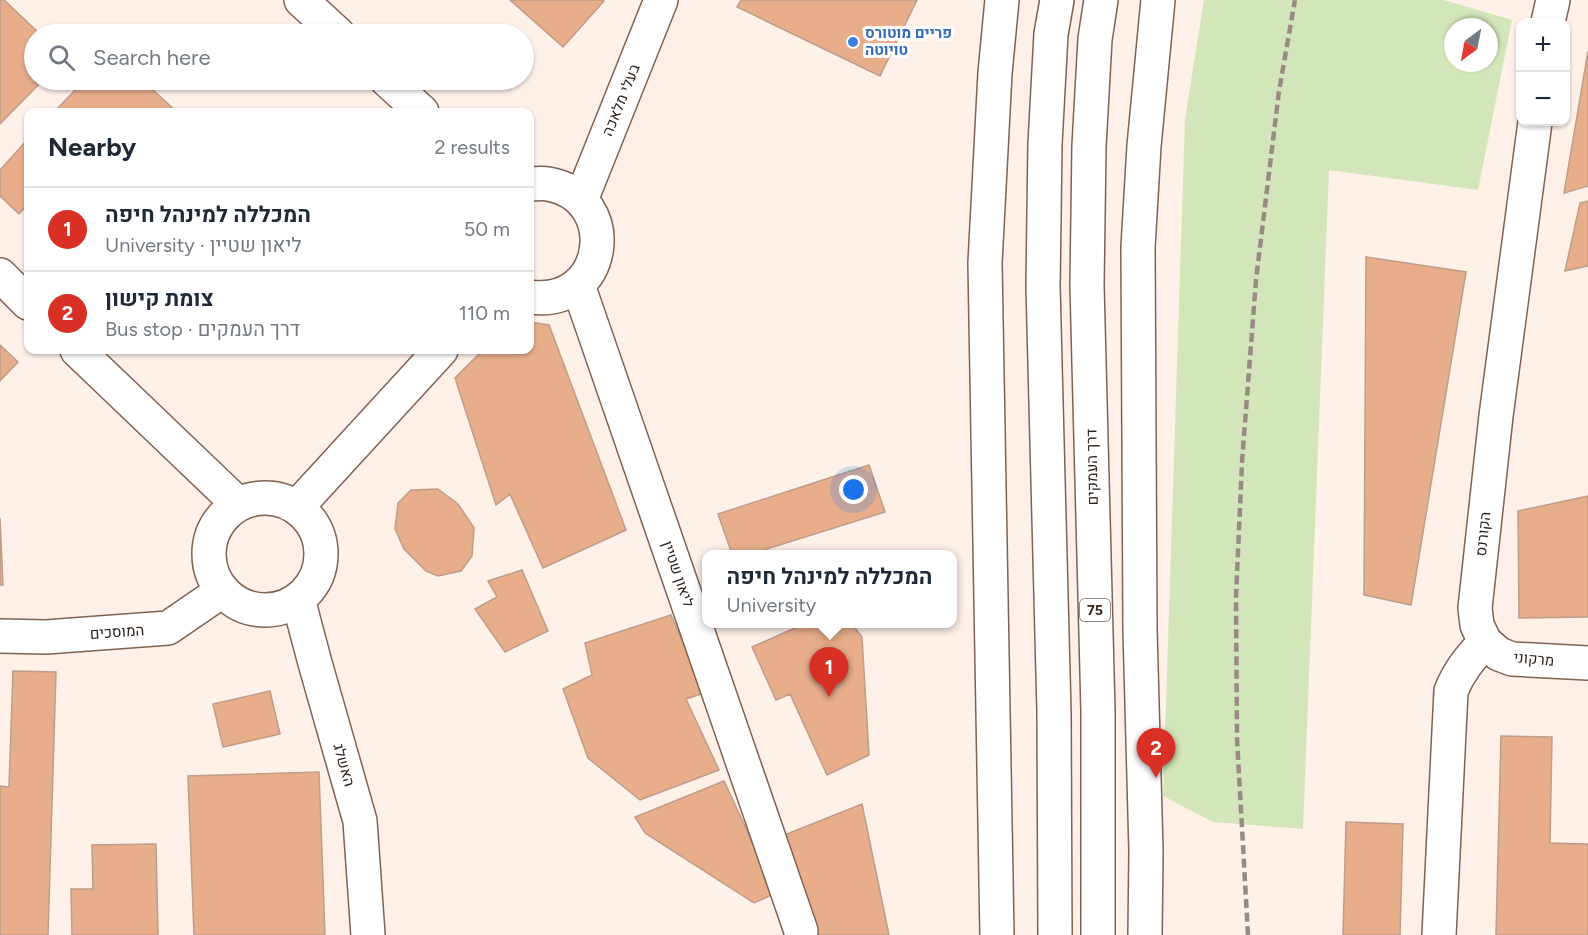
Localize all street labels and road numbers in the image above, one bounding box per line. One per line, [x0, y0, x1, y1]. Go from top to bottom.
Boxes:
street label: בעלי מלאכה [598, 61, 644, 139]
street label: דרך העמקים [1082, 428, 1102, 506]
street label: הקורנס [1472, 511, 1494, 557]
street label: ליאון שטיין [658, 539, 698, 610]
road number: 75 [1080, 599, 1110, 621]
street label: המוסכים [89, 621, 145, 643]
street label: מרקוני [1513, 648, 1555, 670]
street label: האשלג [329, 741, 359, 789]

